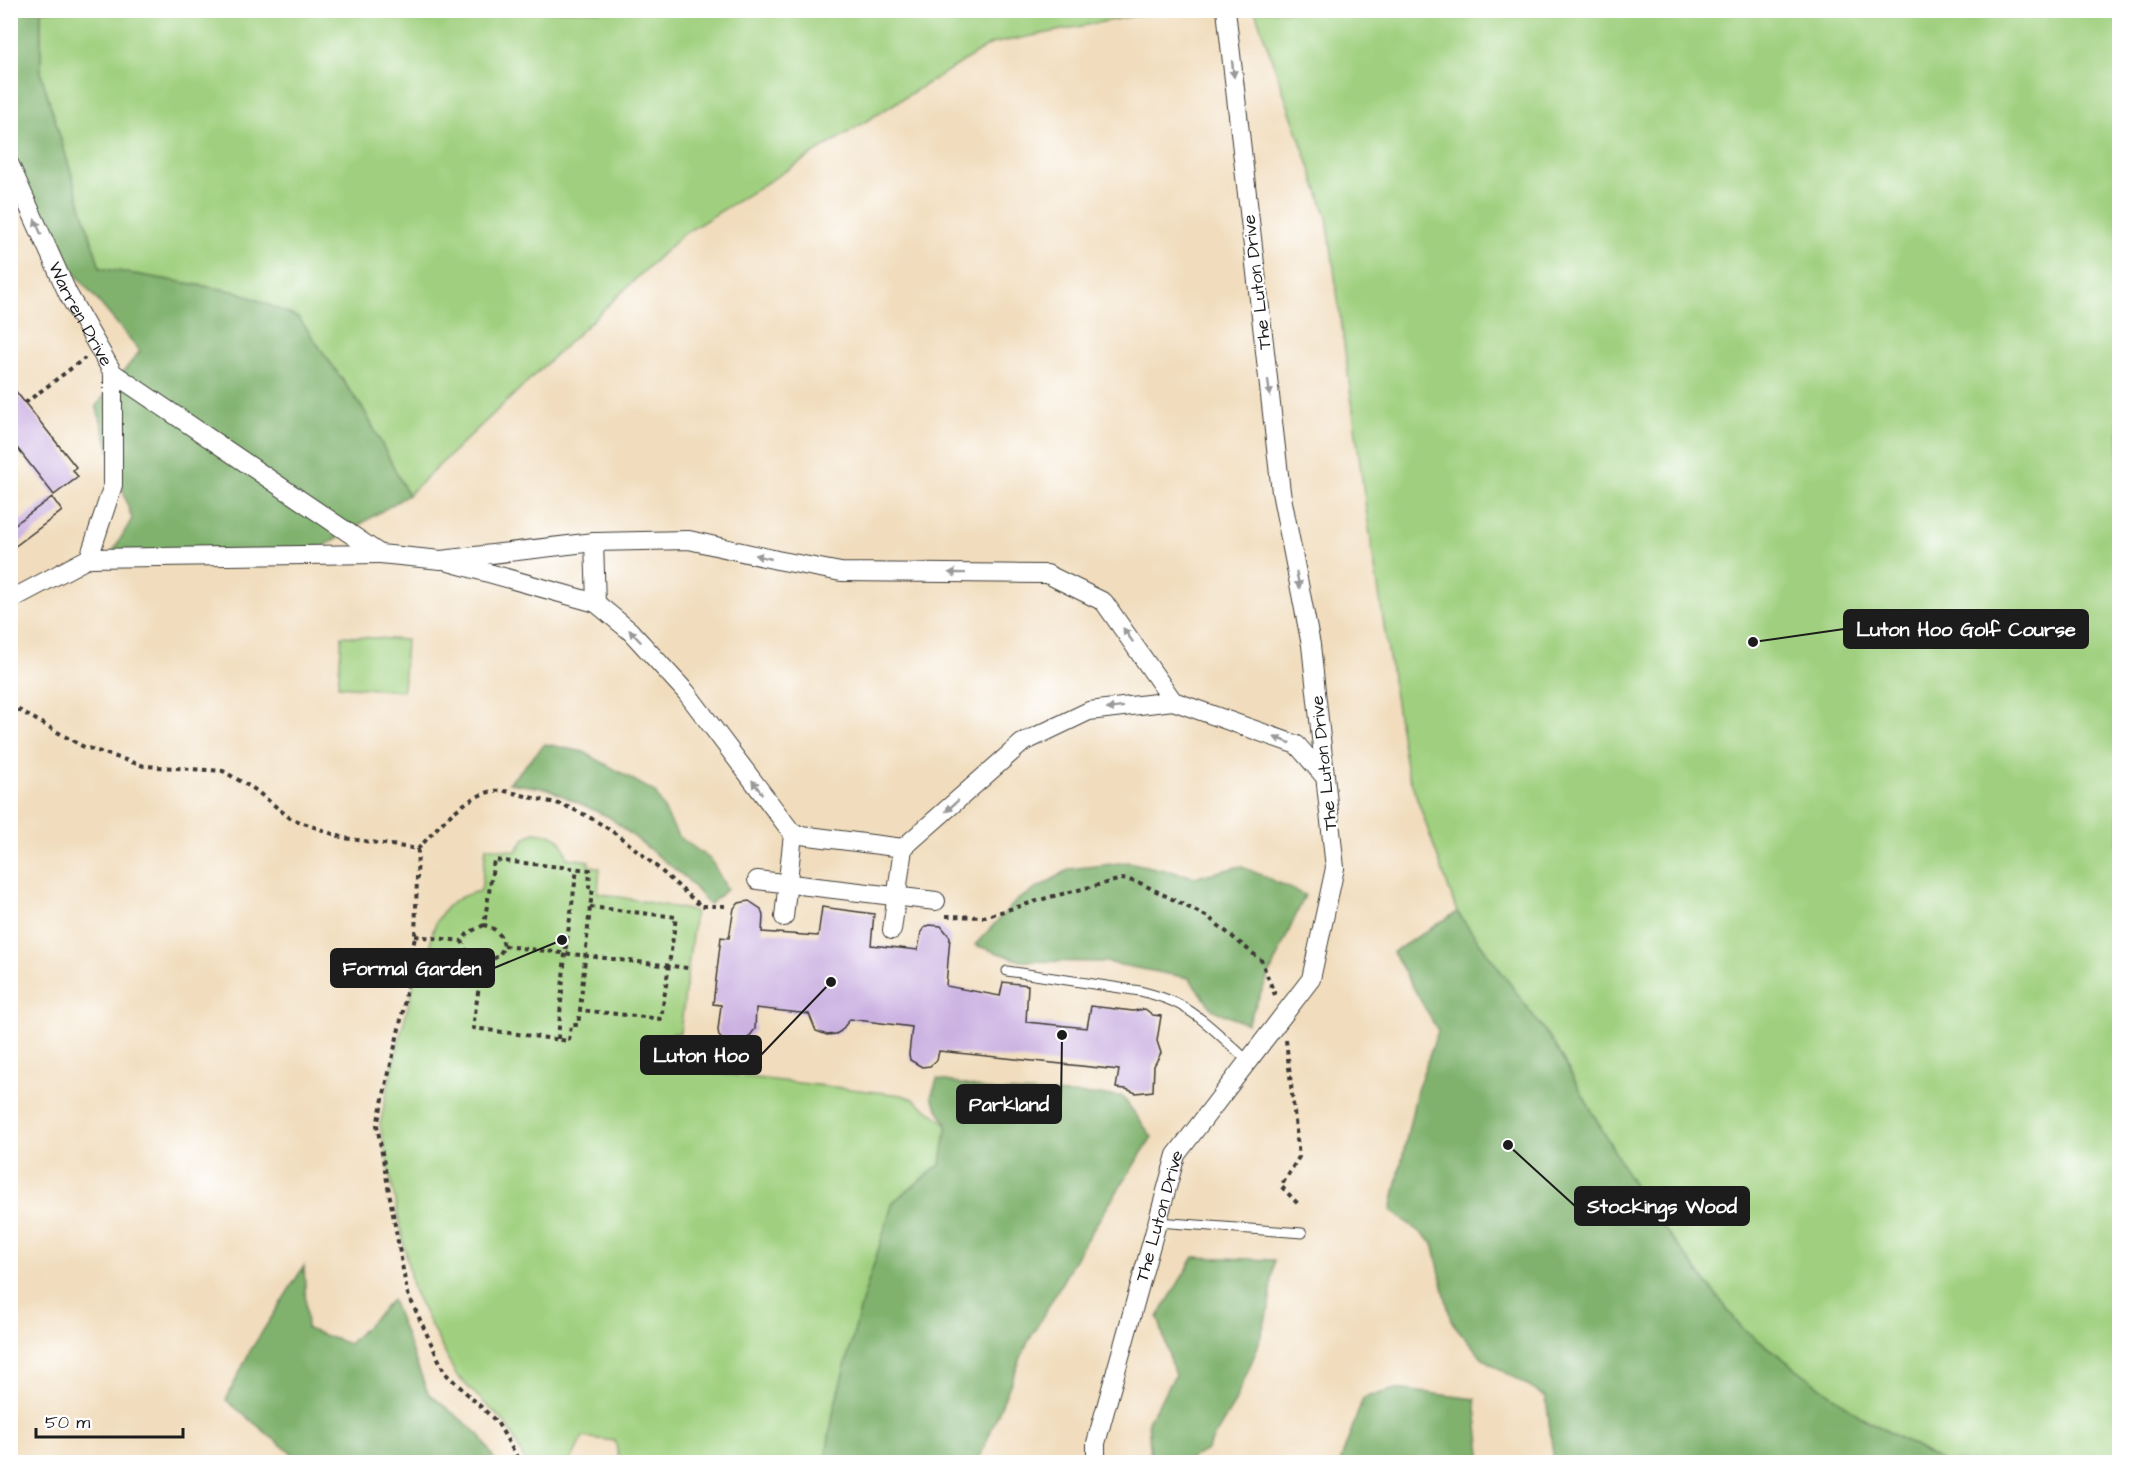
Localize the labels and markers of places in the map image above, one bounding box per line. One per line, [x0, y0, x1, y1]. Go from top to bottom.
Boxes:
callout: Luton Hoo Golf Course [1844, 610, 2088, 648]
callout: Formal Garden [331, 949, 494, 987]
callout: Luton Hoo [641, 1036, 761, 1074]
callout: Parkland [957, 1085, 1061, 1123]
callout: Stockings Wood [1575, 1187, 1749, 1225]

